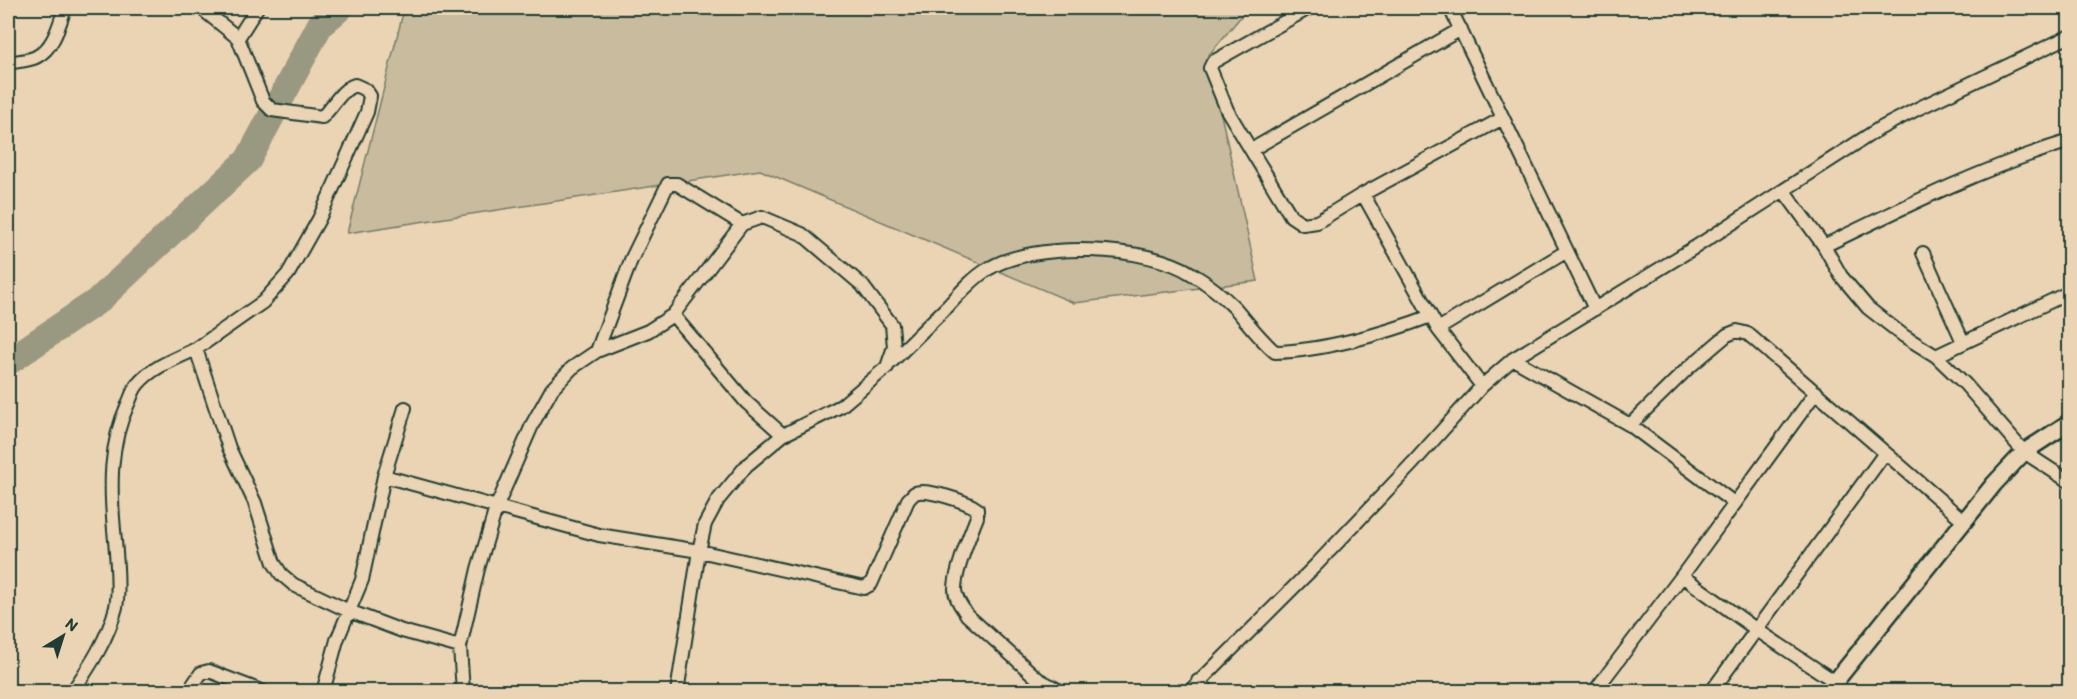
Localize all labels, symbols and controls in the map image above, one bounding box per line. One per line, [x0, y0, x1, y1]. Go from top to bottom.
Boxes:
north arrow [33, 606, 93, 666]
text: N [62, 614, 82, 635]

